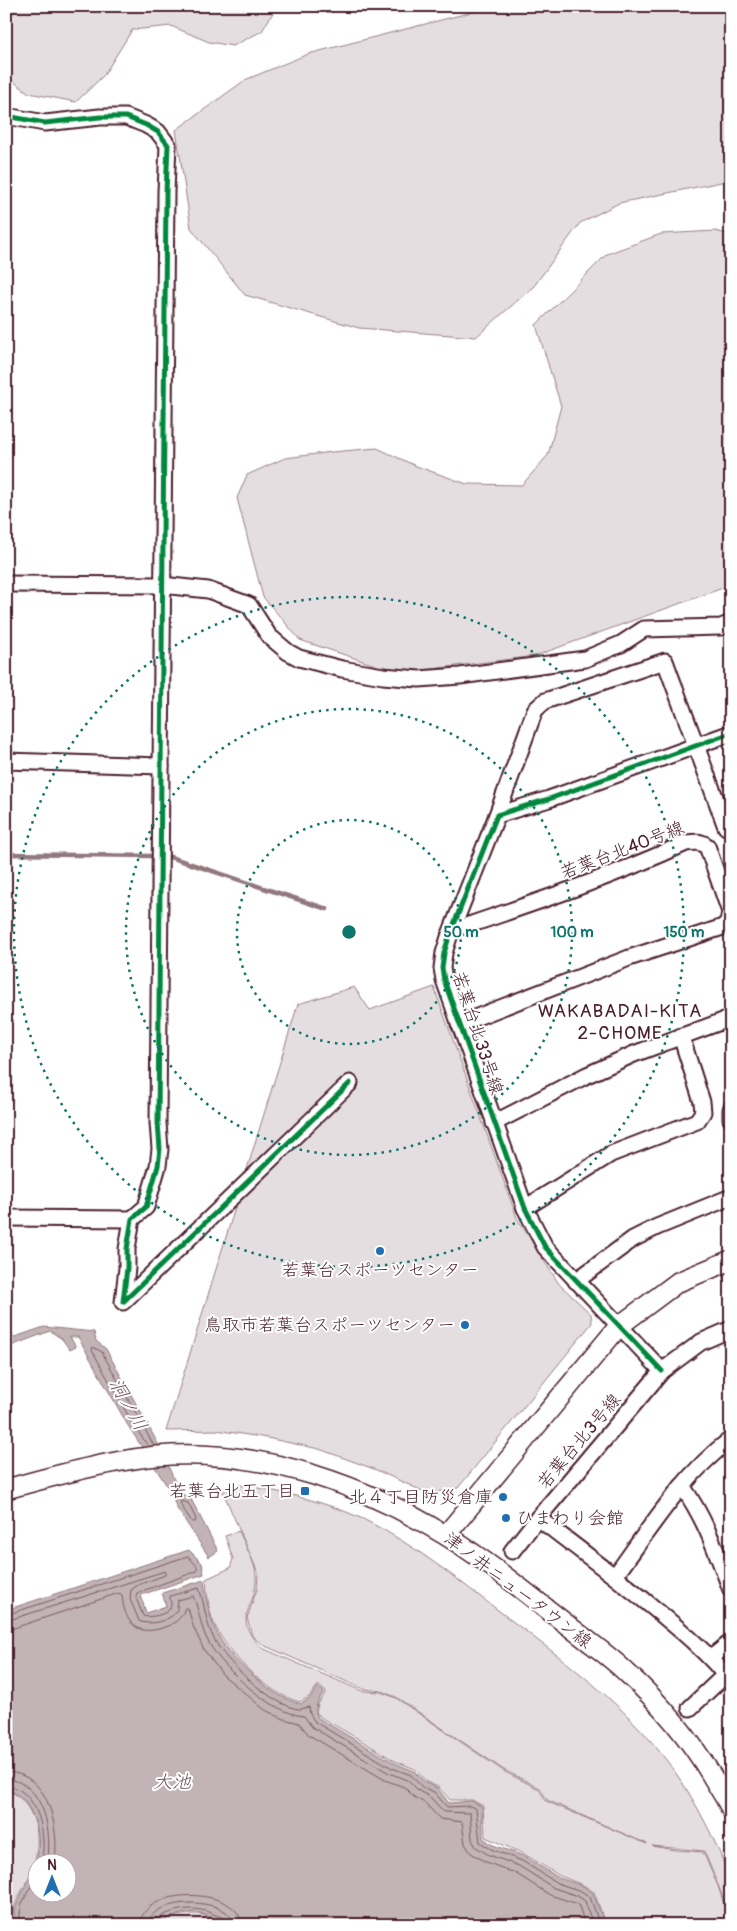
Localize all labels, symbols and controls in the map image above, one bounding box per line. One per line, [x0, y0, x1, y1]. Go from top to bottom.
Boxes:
street label: 若葉台北40号線 [557, 816, 687, 885]
centre of rings [340, 923, 358, 941]
text: 50 m [444, 923, 478, 942]
text: 100 m [551, 923, 593, 942]
text: 150 m [664, 923, 704, 942]
street label: 若葉台北33号線 [447, 969, 508, 1098]
district label: WAKABADAI-KITA 2-CHOME [538, 999, 702, 1045]
marker: 若葉台スポーツセンター [374, 1245, 386, 1257]
place label: 若葉台スポーツセンター [282, 1259, 478, 1282]
place label: 鳥取市若葉台スポーツセンター [204, 1314, 455, 1337]
marker: 鳥取市若葉台スポーツセンター [459, 1319, 471, 1331]
water label: 洞ノ川 [104, 1374, 152, 1435]
street label: 若葉台北3号線 [533, 1389, 626, 1494]
place label: 若葉台北五丁目 [169, 1480, 295, 1503]
marker: 若葉台北五丁目 [299, 1485, 311, 1497]
place label: 北４丁目防災倉庫 [349, 1486, 493, 1509]
marker: 北４丁目防災倉庫 [497, 1491, 509, 1503]
place label: ひまわり会館 [516, 1507, 624, 1530]
marker: ひまわり会館 [500, 1512, 512, 1524]
street label: 津ノ井ニュータウン線 [439, 1527, 596, 1654]
water label: 大池 [153, 1770, 192, 1794]
north arrow [28, 1854, 78, 1904]
text: N [47, 1857, 57, 1874]

